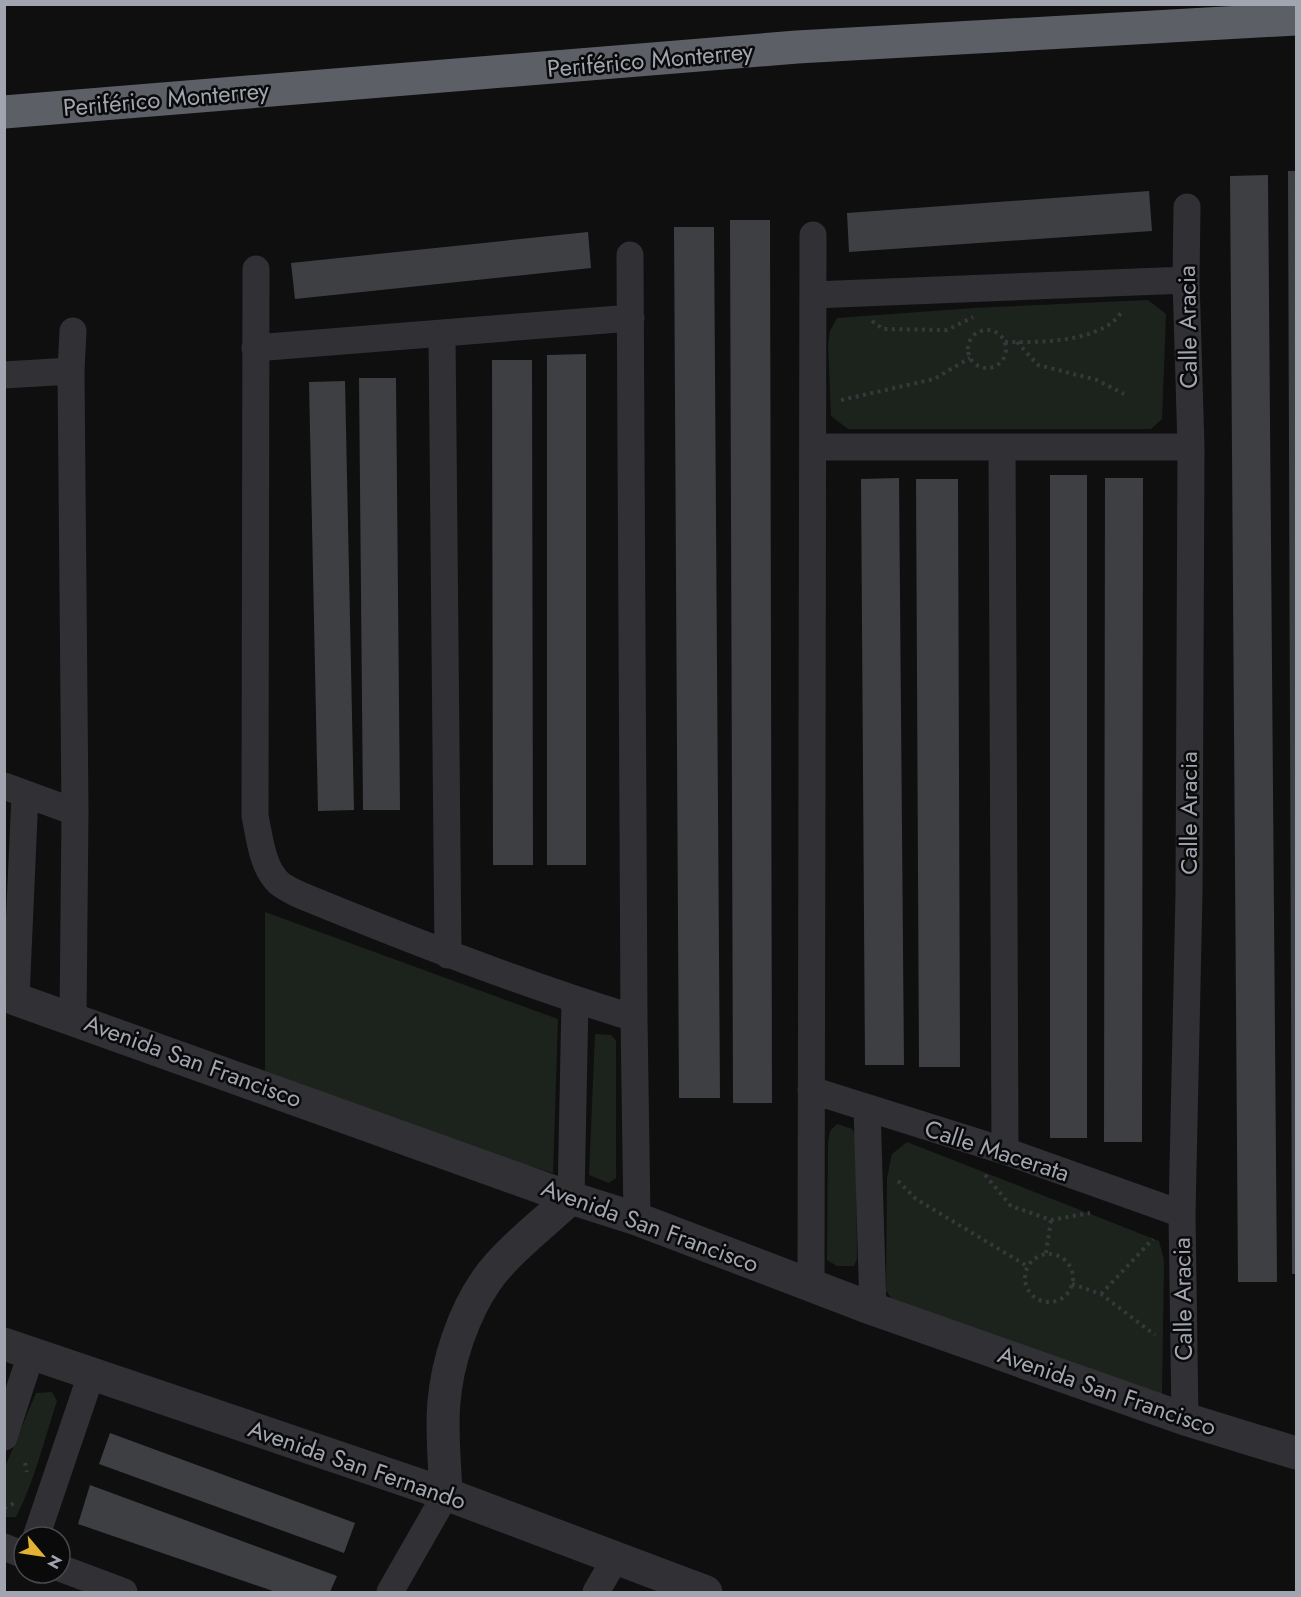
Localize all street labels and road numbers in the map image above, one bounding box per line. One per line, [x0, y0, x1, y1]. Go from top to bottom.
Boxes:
street label: Periférico Monterrey [545, 33, 755, 86]
street label: Periférico Monterrey [61, 72, 271, 125]
street label: Calle Aracia [1169, 265, 1206, 389]
street label: Calle Aracia [1171, 751, 1206, 875]
street label: Avenida San Francisco [80, 1005, 307, 1116]
street label: Calle Macerata [920, 1111, 1074, 1190]
street label: Avenida San Francisco [537, 1170, 764, 1281]
street label: Calle Aracia [1164, 1237, 1201, 1361]
street label: Avenida San Francisco [993, 1337, 1221, 1444]
street label: Avenida San Fernando [244, 1411, 471, 1518]

